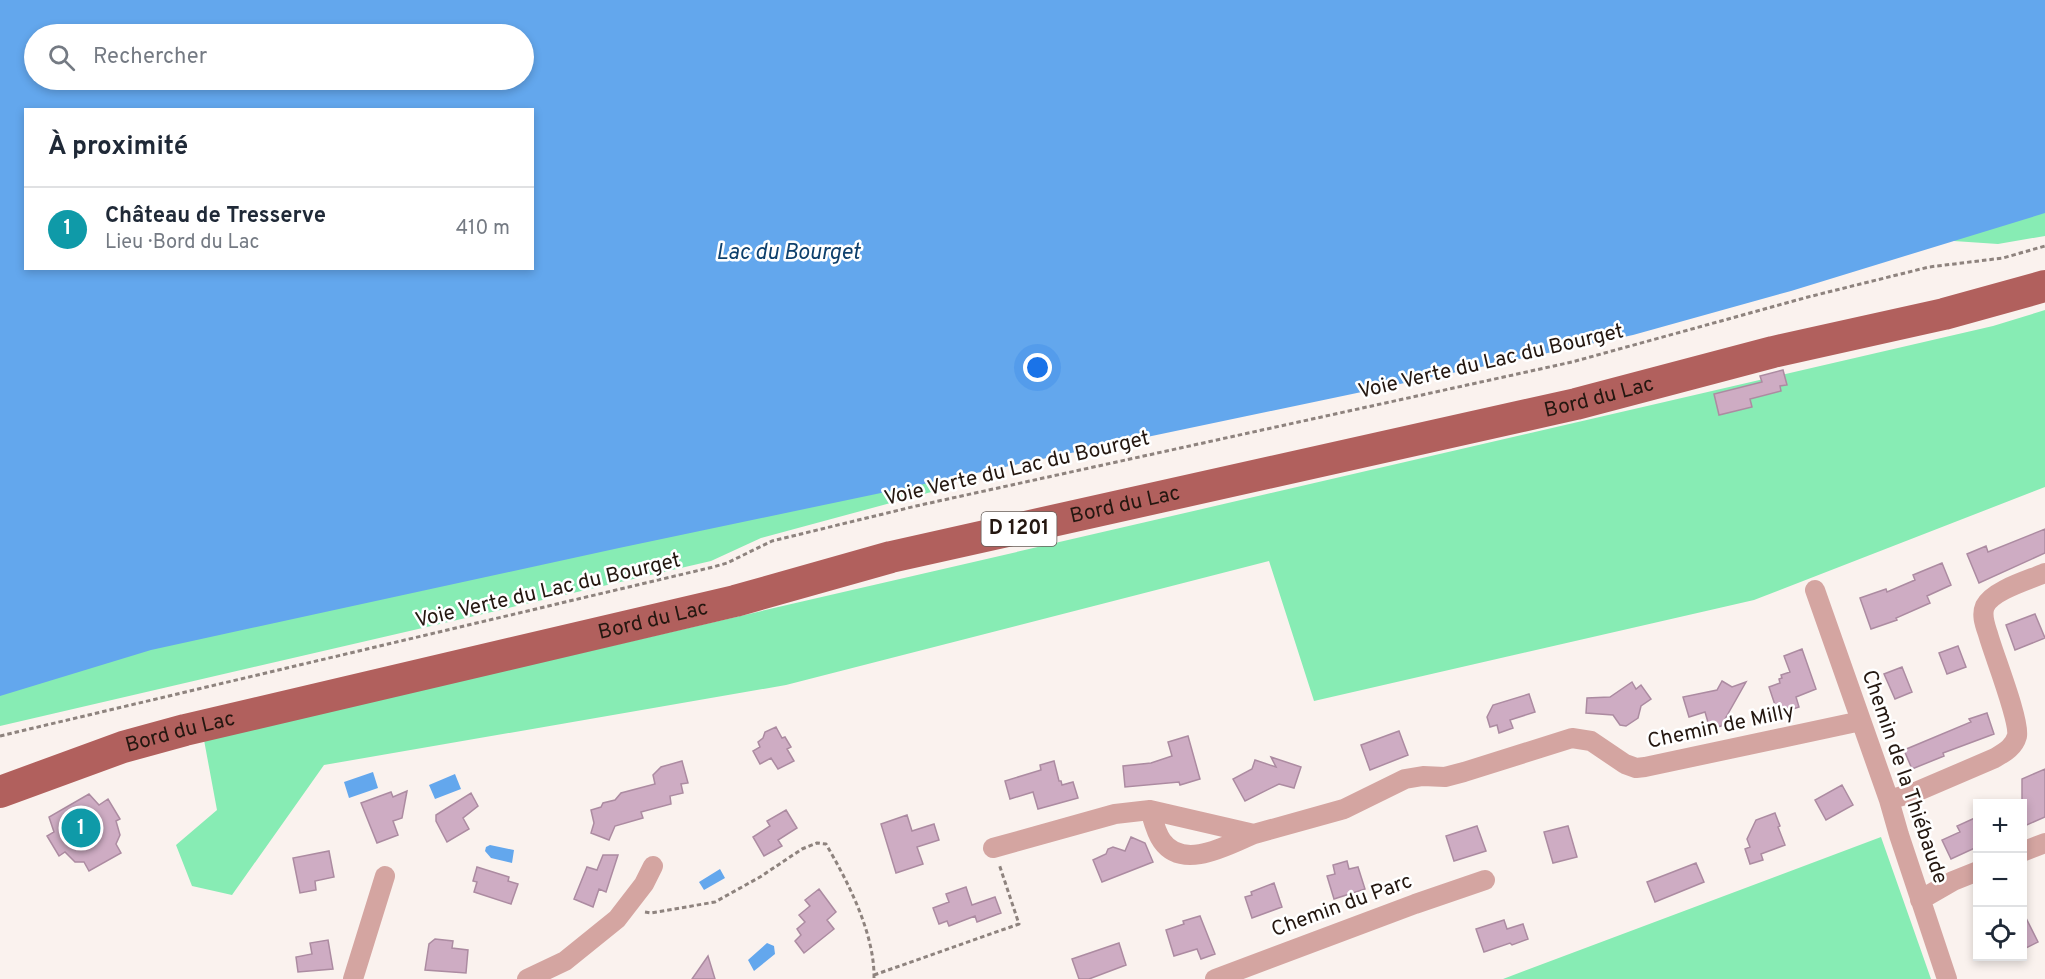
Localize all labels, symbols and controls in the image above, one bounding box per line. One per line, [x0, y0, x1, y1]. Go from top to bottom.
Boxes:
search box [24, 24, 534, 90]
icon: search [45, 41, 78, 74]
text: Rechercher [93, 44, 207, 71]
text: À proximité [48, 131, 188, 164]
text: Château de Tresserve [105, 203, 326, 230]
text: 1 [64, 216, 72, 242]
text: 410 m [456, 216, 510, 242]
text: Lieu · Bord du Lac [105, 230, 259, 256]
water label: Lac du Bourget [716, 240, 861, 267]
street label: Voie Verte du Lac du Bourget [1356, 318, 1626, 406]
your location [1023, 353, 1052, 382]
street label: Bord du Lac [1542, 371, 1657, 424]
street label: Voie Verte du Lac du Bourget [882, 425, 1152, 513]
street label: Bord du Lac [1067, 479, 1183, 530]
road number: D 1201 [982, 512, 1056, 546]
street label: Voie Verte du Lac du Bourget [413, 547, 683, 635]
street label: Bord du Lac [595, 594, 711, 646]
street label: Chemin de la Thiébaude [1855, 666, 1953, 888]
street label: Chemin de Milly [1645, 698, 1797, 756]
street label: Bord du Lac [122, 705, 238, 759]
map controls [1973, 799, 2027, 961]
button: + [1973, 799, 2027, 853]
pin: 1 [62, 806, 100, 850]
button: − [1973, 853, 2027, 907]
street label: Chemin du Parc [1268, 868, 1416, 944]
button: locate [1973, 907, 2027, 961]

